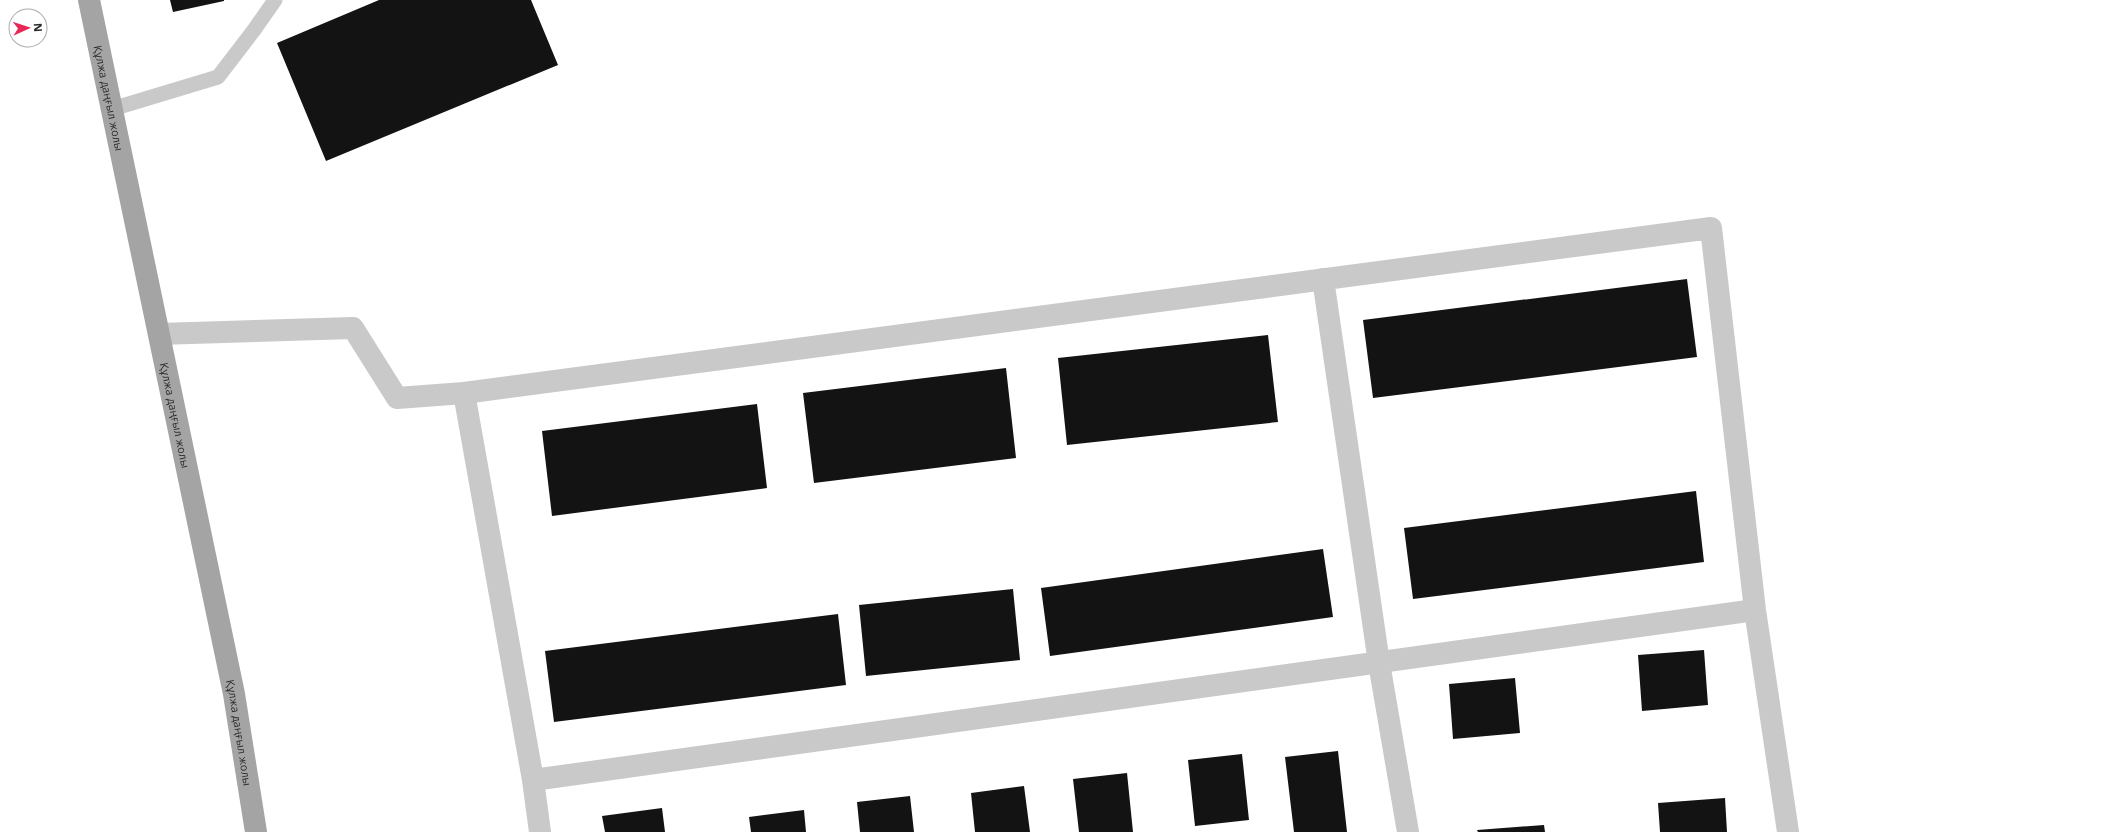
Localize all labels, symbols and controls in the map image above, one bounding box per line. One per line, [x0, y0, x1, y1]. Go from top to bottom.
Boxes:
north arrow [8, 8, 48, 48]
text: N [31, 23, 46, 32]
street label: Құлжа даңғыл жолы [91, 44, 128, 152]
street label: Құлжа даңғыл жолы [157, 361, 194, 469]
street label: Құлжа даңғыл жолы [224, 678, 256, 787]

